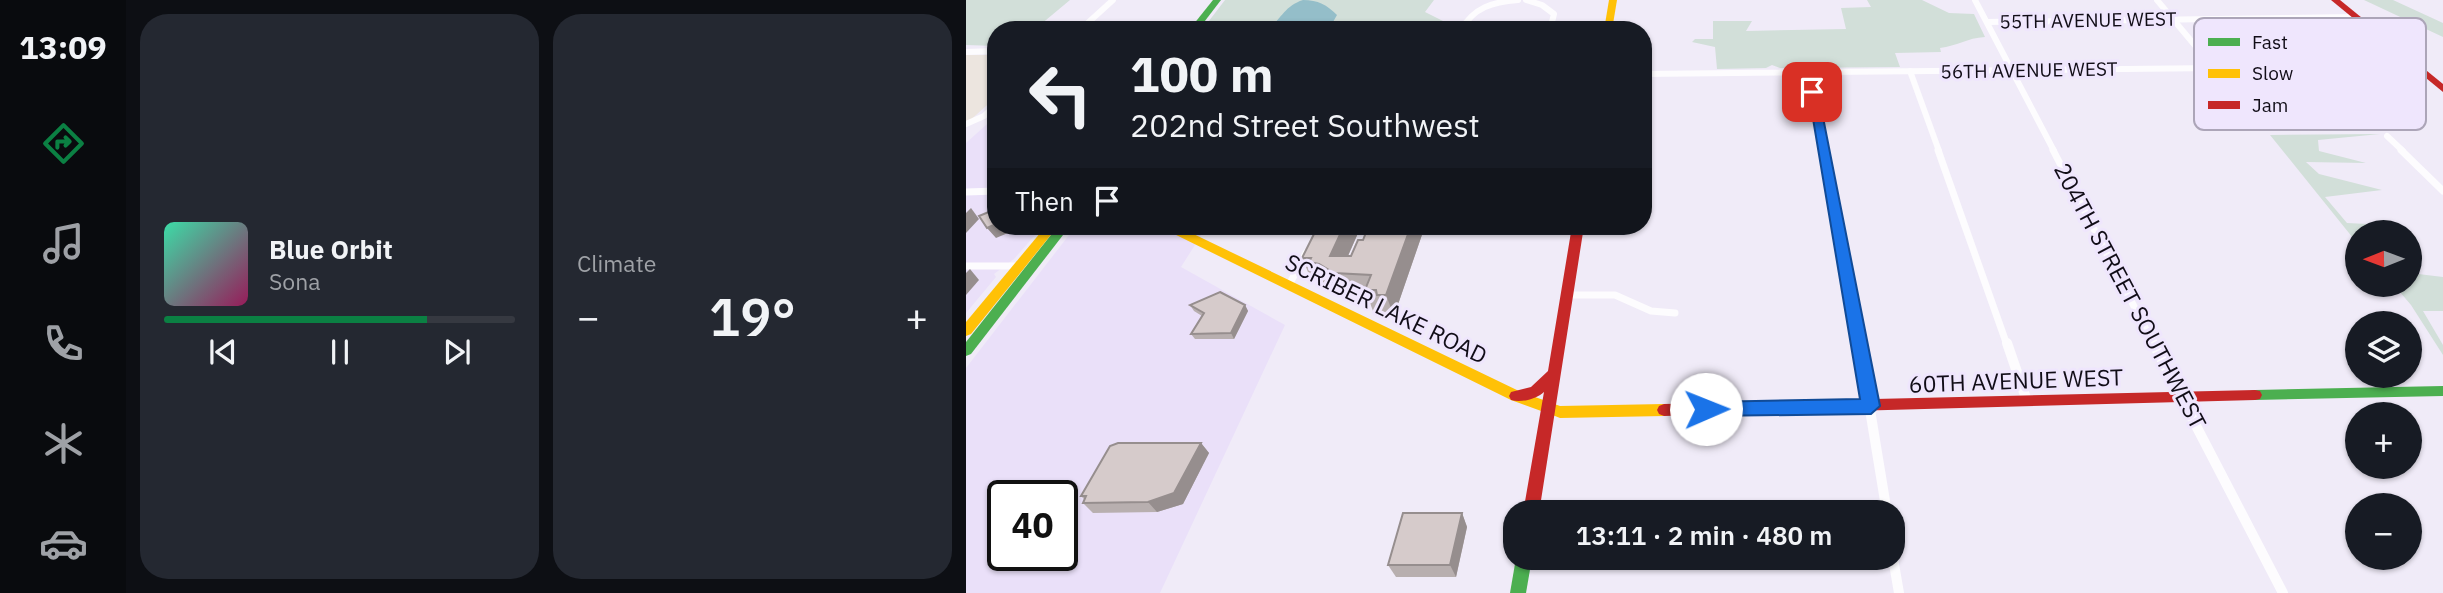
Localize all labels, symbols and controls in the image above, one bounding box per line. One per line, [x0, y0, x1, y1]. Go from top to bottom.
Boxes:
street label: 55TH AVENUE WEST [1999, 6, 2177, 34]
legend [2194, 18, 2426, 130]
text: 13:09 [19, 26, 107, 68]
text: Fast [2252, 30, 2288, 54]
text: 100 m [1130, 42, 1274, 105]
icon: left [1015, 49, 1106, 140]
street label: 56TH AVENUE WEST [1940, 56, 2118, 84]
text: Slow [2252, 61, 2293, 85]
pin [1782, 62, 1842, 122]
icon: arrive [1793, 73, 1831, 111]
text: Jam [2252, 93, 2288, 117]
text: 202nd Street Southwest [1130, 104, 1480, 146]
icon: directions [39, 119, 88, 168]
street label: 204TH STREET SOUTHWEST [2048, 157, 2214, 434]
icon: arrive [1088, 182, 1126, 220]
text: Then [1015, 184, 1074, 218]
icon: music [39, 219, 88, 268]
north arrow [2345, 220, 2422, 298]
map controls [2345, 220, 2422, 570]
text: Blue Orbit [269, 232, 393, 266]
street label: SCRIBER LAKE ROAD [1281, 246, 1492, 370]
text: Climate [577, 248, 656, 278]
text: Sona [269, 266, 321, 296]
text: 19° [709, 283, 796, 350]
text: − [577, 292, 600, 341]
text: + [905, 292, 928, 341]
button: layers [2345, 311, 2422, 388]
icon: phone [39, 319, 88, 368]
icon: previous [204, 333, 242, 371]
icon: pause [321, 333, 359, 371]
icon: next [438, 333, 476, 371]
street label: 60TH AVENUE WEST [1908, 361, 2124, 399]
position arrow [1669, 372, 1743, 446]
button: + [2345, 402, 2422, 479]
icon: climate [39, 419, 88, 468]
speed limit sign: 40 [987, 480, 1078, 571]
button: − [2345, 493, 2422, 570]
text: 13:11 · 2 min · 480 m [1576, 518, 1832, 552]
icon: car [39, 519, 88, 568]

